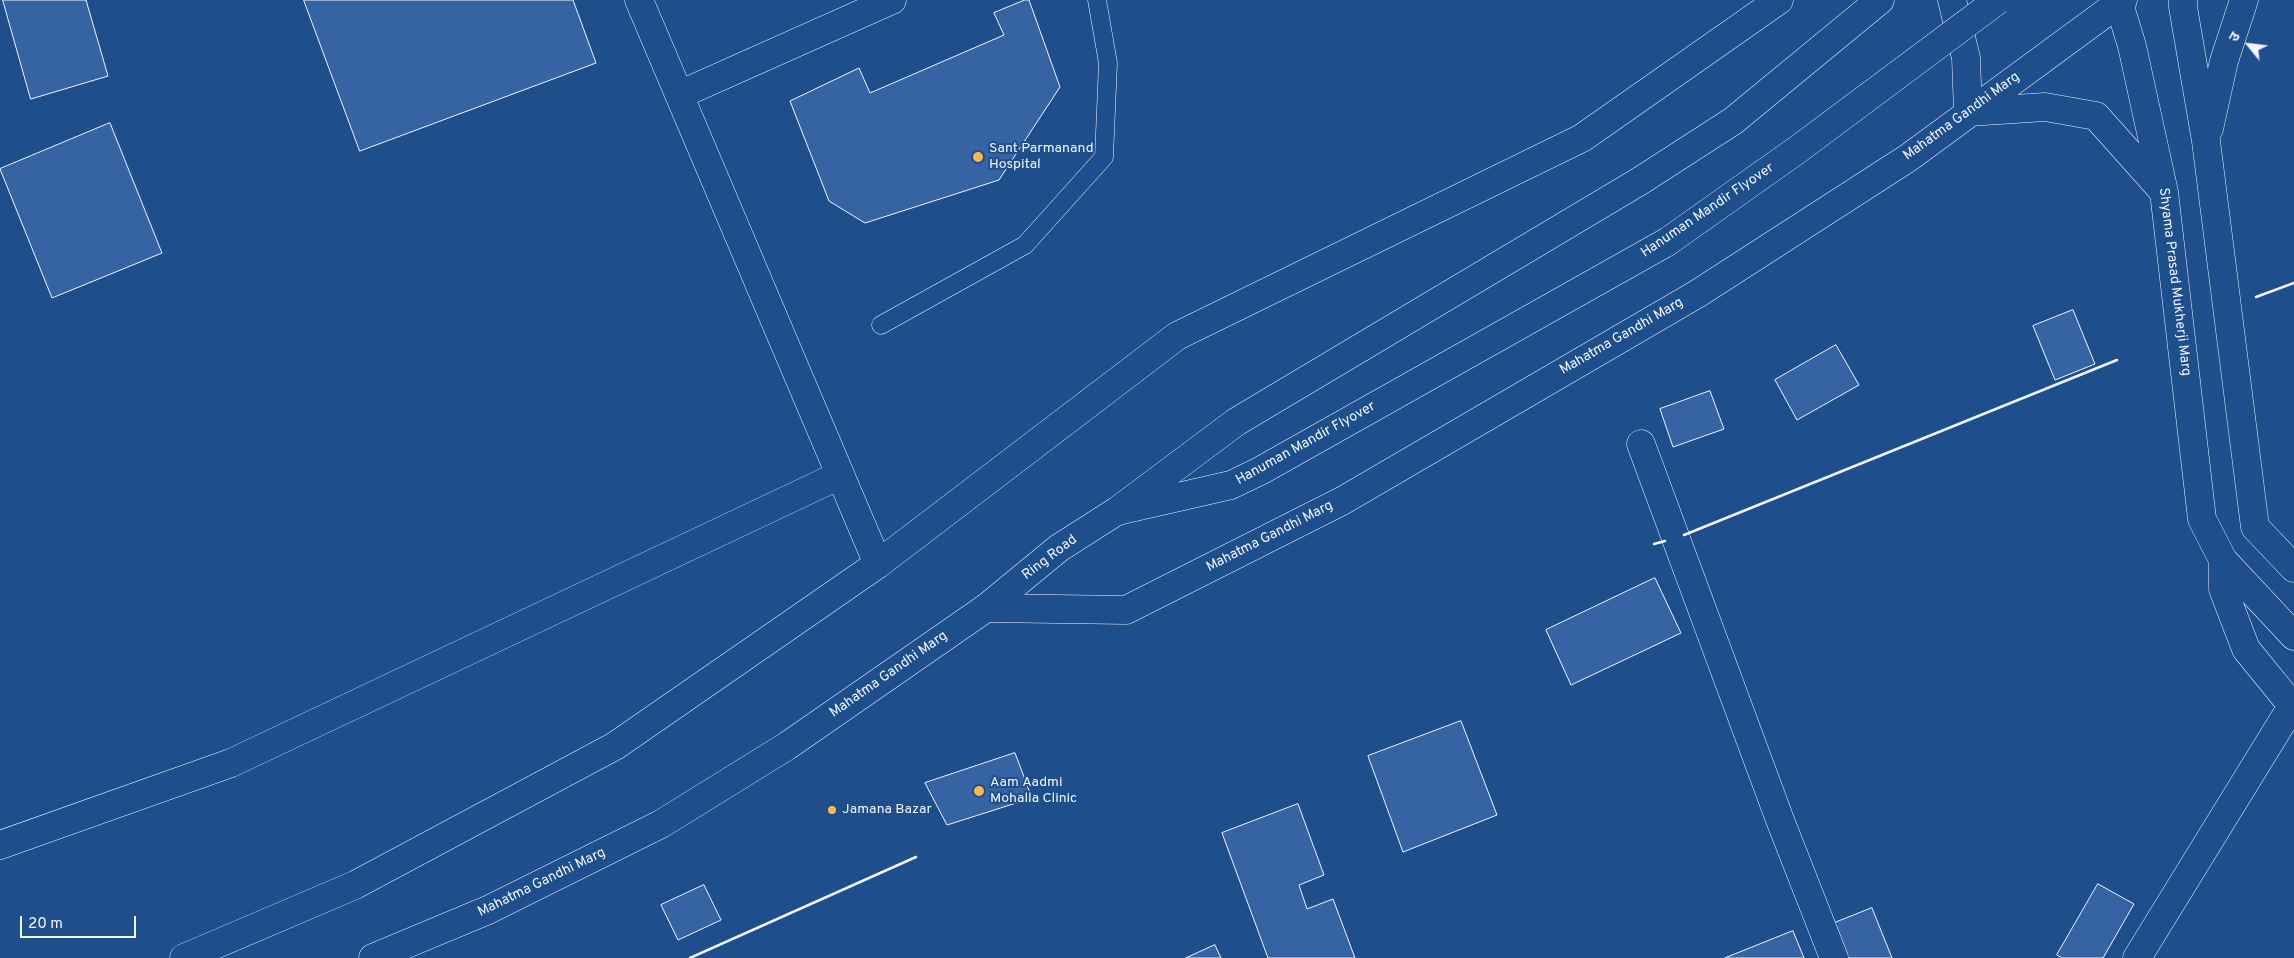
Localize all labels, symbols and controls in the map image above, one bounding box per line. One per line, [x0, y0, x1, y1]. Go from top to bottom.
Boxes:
north arrow [2224, 20, 2274, 70]
text: उ [2226, 30, 2245, 45]
street label: Mahatma Gandhi Marg [1900, 69, 2024, 165]
place label: Sant Parmanand Hospital [989, 141, 1094, 174]
marker: Sant Parmanand Hospital [971, 150, 985, 164]
street label: Hanuman Mandir Flyover [1638, 160, 1778, 262]
street label: Shyama Prasad Mukherji Marg [2154, 187, 2194, 377]
street label: Mahatma Gandhi Marg [1557, 295, 1687, 379]
street label: Hanuman Mandir Flyover [1233, 399, 1379, 489]
street label: Mahatma Gandhi Marg [1204, 498, 1336, 576]
street label: Ring Road [1019, 532, 1081, 584]
street label: Mahatma Gandhi Marg [827, 628, 951, 722]
place label: Aam Aadmi Mohalla Clinic [990, 775, 1077, 808]
marker: Aam Aadmi Mohalla Clinic [972, 784, 986, 798]
place label: Jamana Bazar [842, 802, 932, 818]
marker: Jamana Bazar [826, 804, 838, 816]
street label: Mahatma Gandhi Marg [475, 845, 609, 921]
scale bar [22, 906, 139, 938]
text: 20 m [28, 915, 63, 934]

